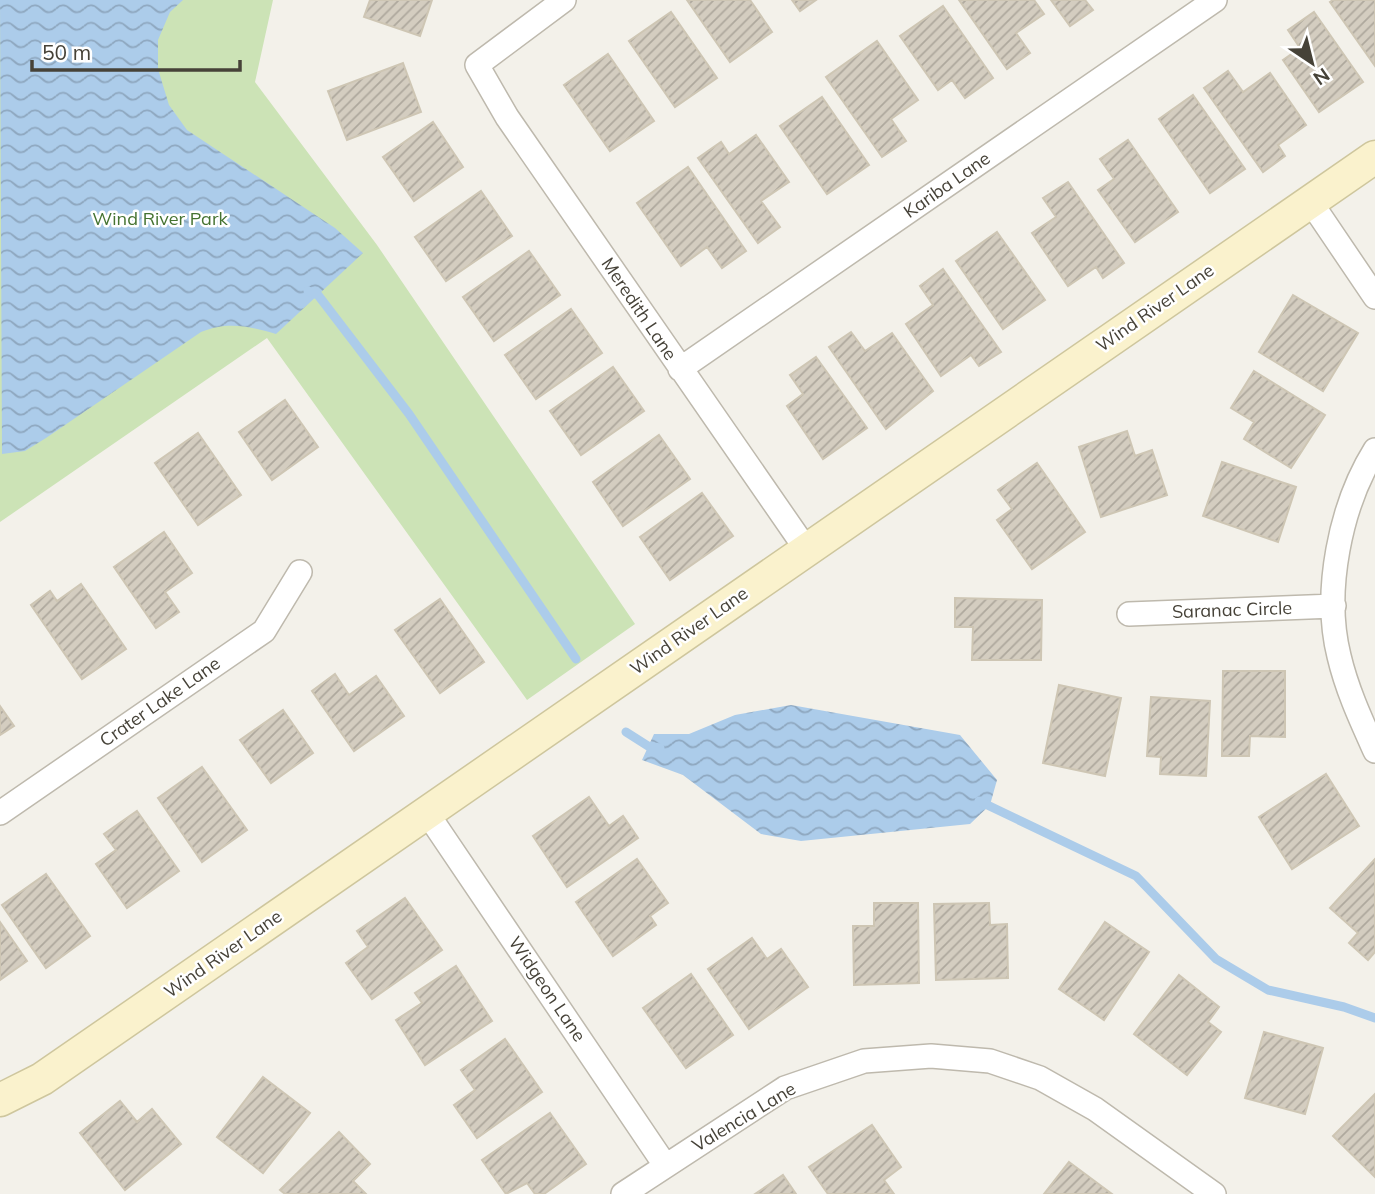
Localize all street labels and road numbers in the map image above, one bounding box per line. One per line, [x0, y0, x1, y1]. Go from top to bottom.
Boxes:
street label: Kariba Lane [899, 146, 994, 223]
street label: Meredith Lane [597, 253, 682, 364]
street label: Wind River Lane [1091, 258, 1218, 357]
street label: Wind River Lane [625, 581, 752, 680]
street label: Saranac Circle [1172, 596, 1292, 623]
street label: Crater Lake Lane [95, 651, 224, 752]
street label: Wind River Lane [159, 904, 286, 1003]
street label: Widgeon Lane [504, 932, 591, 1046]
street label: Valencia Lane [688, 1077, 800, 1156]

